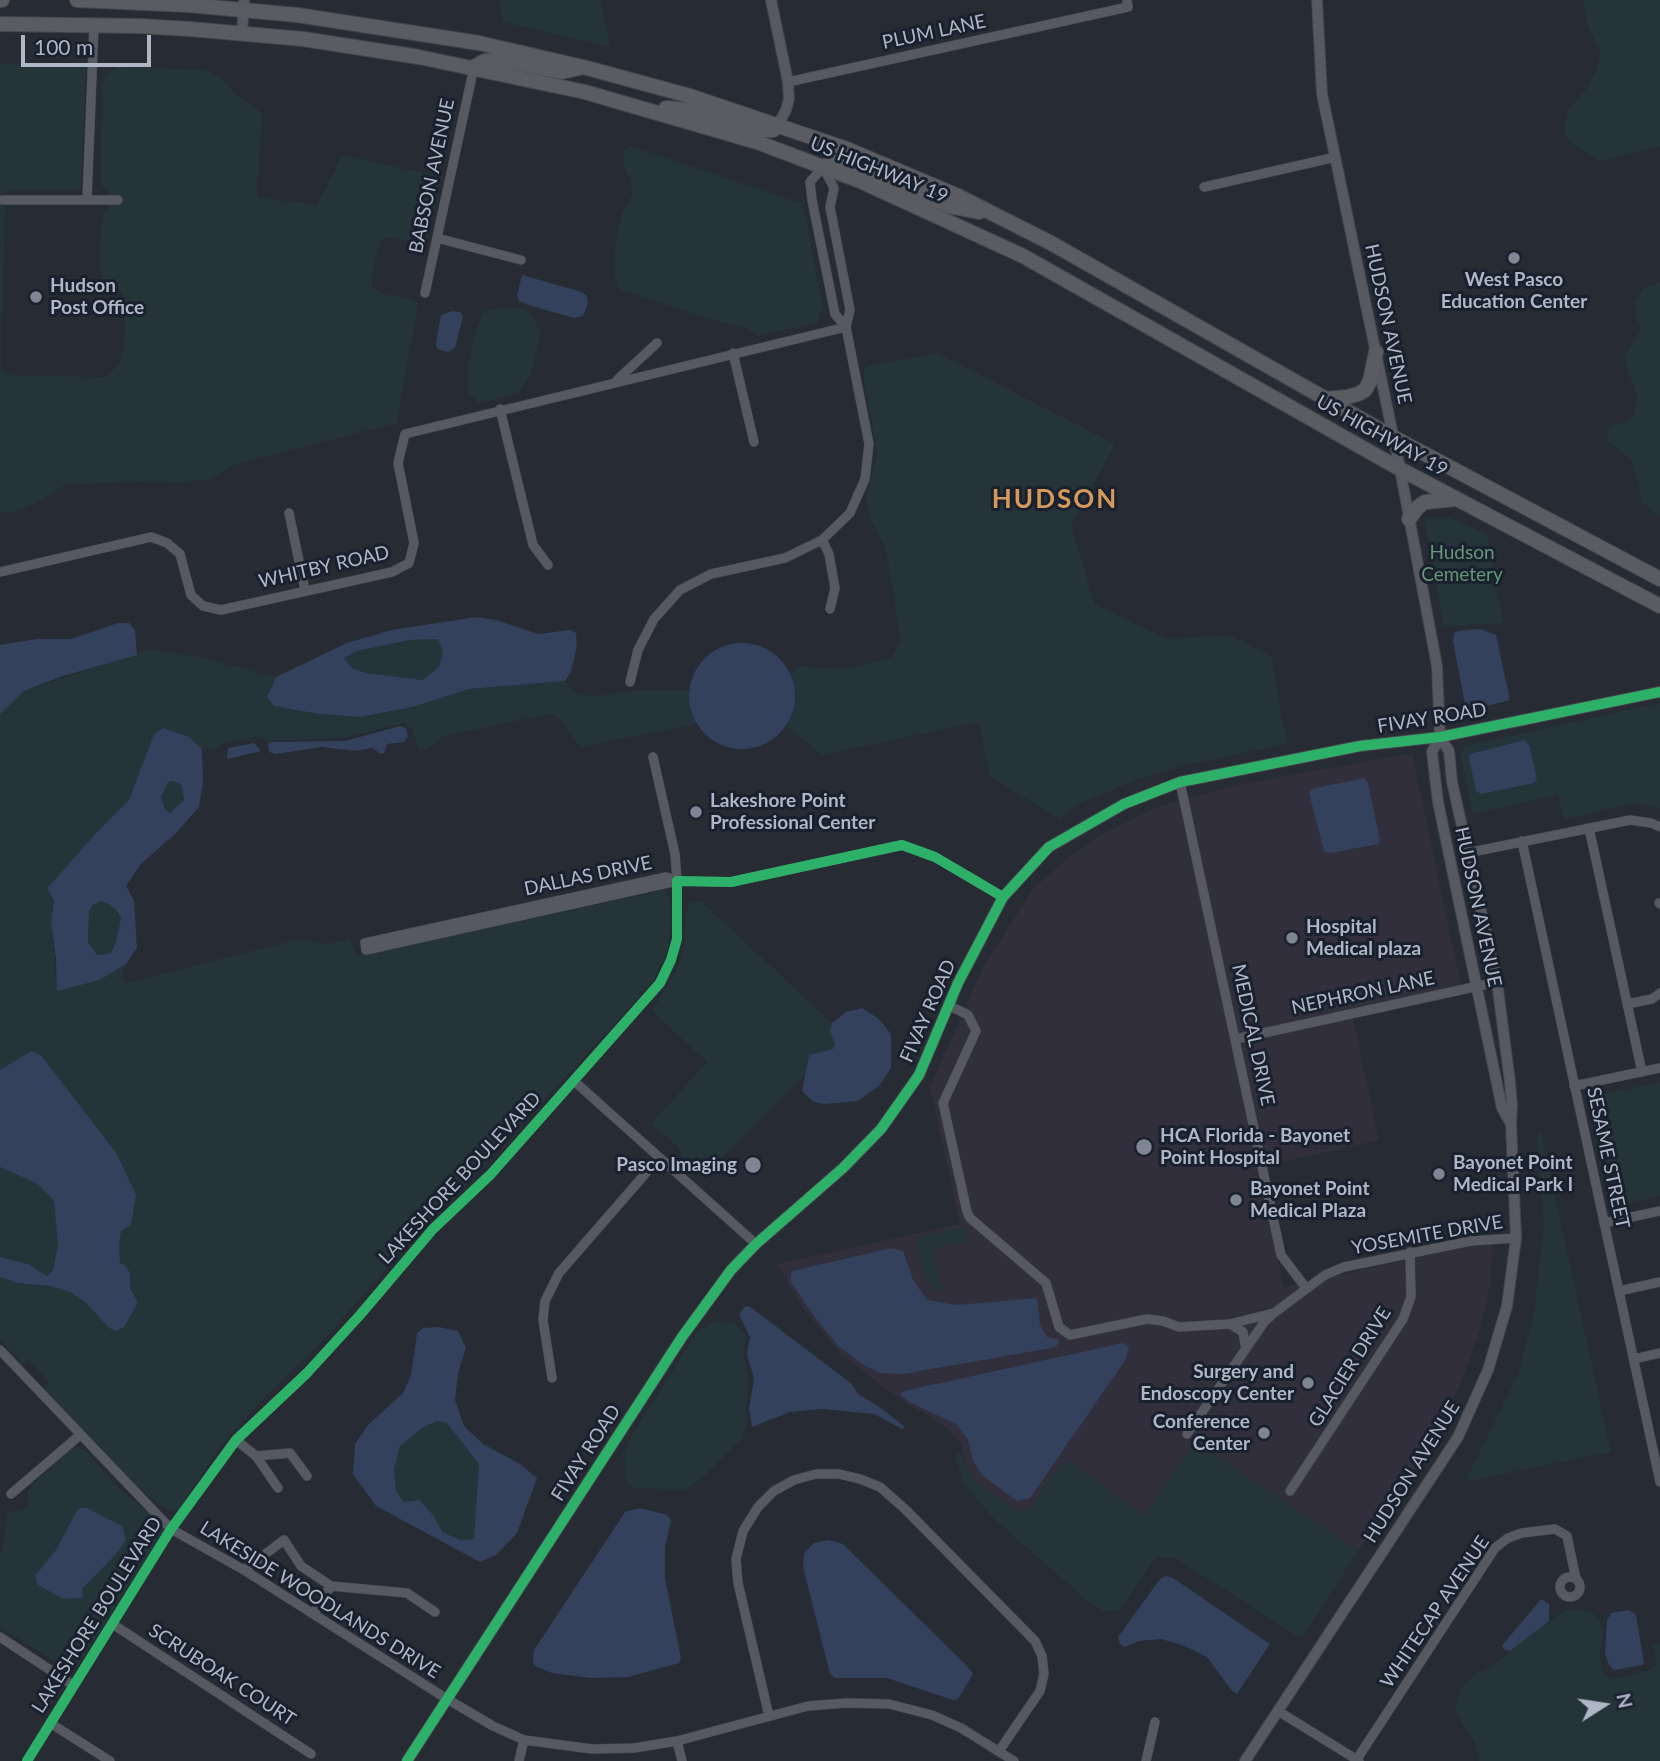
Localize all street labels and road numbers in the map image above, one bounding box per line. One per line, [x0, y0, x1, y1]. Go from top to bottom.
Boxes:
street label: PLUM LANE [880, 10, 988, 54]
street label: BABSON AVENUE [405, 97, 459, 255]
street label: US HIGHWAY 19 [807, 132, 951, 208]
street label: HUDSON AVENUE [1360, 242, 1416, 406]
street label: US HIGHWAY 19 [1312, 391, 1452, 481]
street label: WHITBY ROAD [257, 541, 391, 593]
street label: FIVAY ROAD [1376, 698, 1488, 738]
street label: HUDSON AVENUE [1450, 825, 1506, 989]
street label: DALLAS DRIVE [522, 851, 654, 901]
street label: FIVAY ROAD [895, 956, 961, 1066]
street label: MEDICAL DRIVE [1227, 962, 1279, 1108]
street label: NEPHRON LANE [1289, 967, 1437, 1019]
street label: SESAME STREET [1582, 1085, 1634, 1231]
street label: LAKESHORE BOULEVARD [374, 1087, 546, 1269]
street label: YOSEMITE DRIVE [1350, 1210, 1504, 1260]
street label: GLACIER DRIVE [1304, 1303, 1396, 1431]
street label: HUDSON AVENUE [1359, 1397, 1465, 1547]
street label: FIVAY ROAD [546, 1401, 626, 1505]
street label: LAKESHORE BOULEVARD [27, 1513, 167, 1717]
street label: LAKESIDE WOODLANDS DRIVE [196, 1516, 444, 1684]
street label: WHITECAP AVENUE [1376, 1532, 1494, 1692]
street label: SCRUBOAK COURT [144, 1619, 300, 1731]

